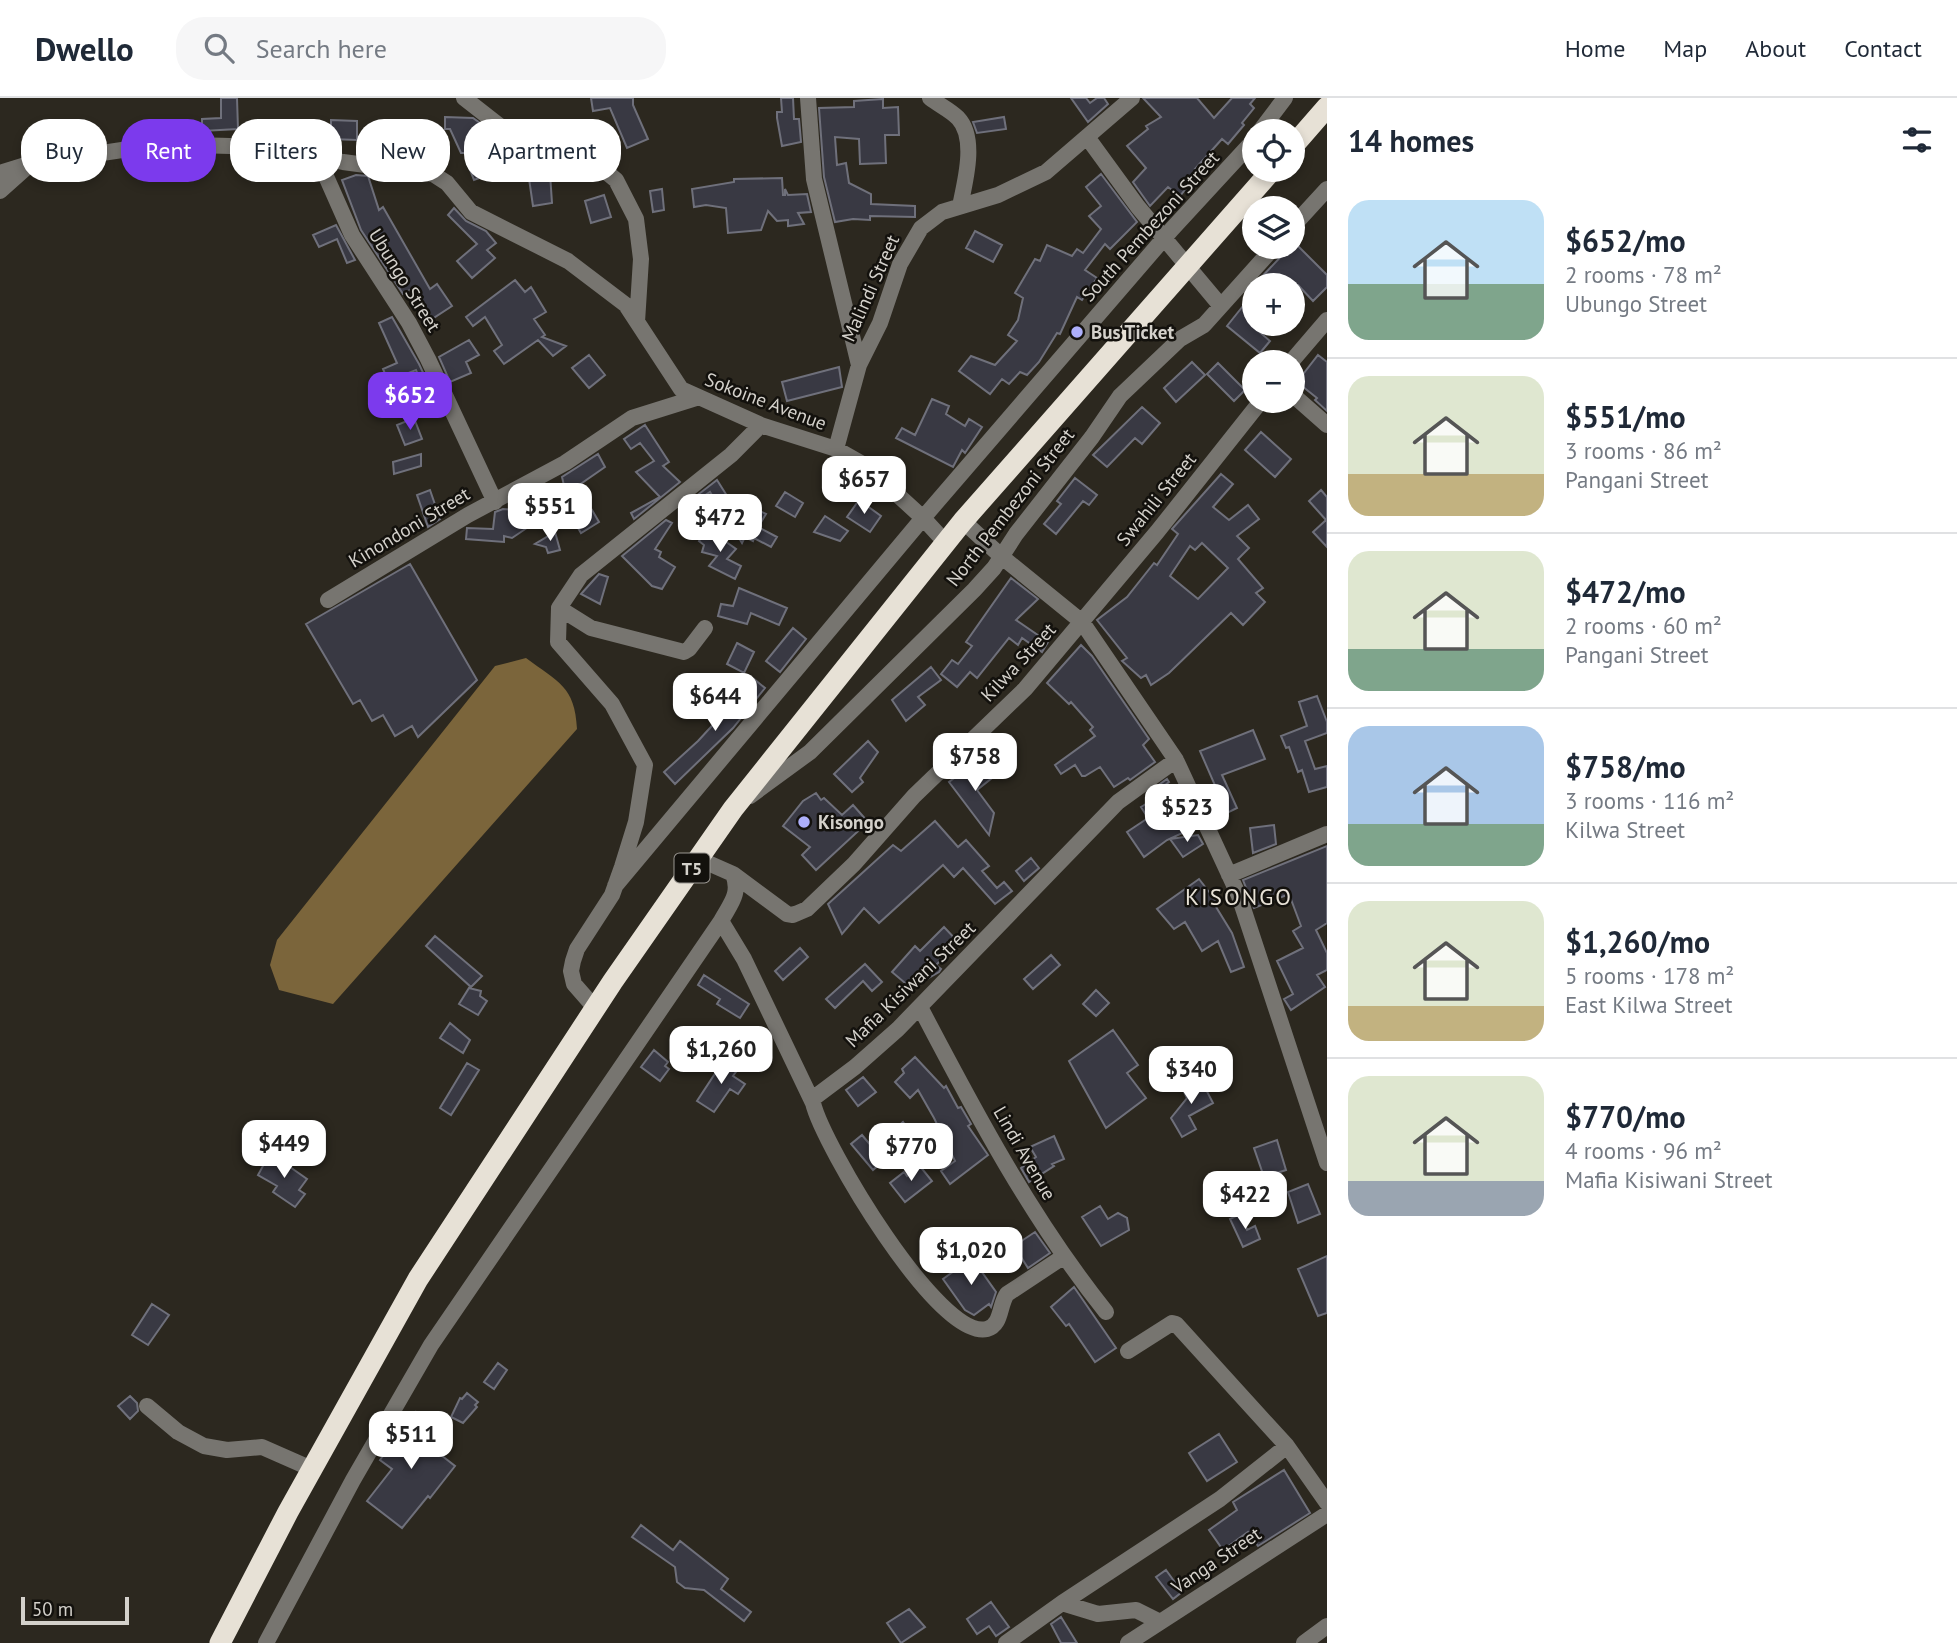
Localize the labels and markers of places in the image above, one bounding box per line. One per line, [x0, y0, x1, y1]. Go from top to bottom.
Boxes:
place label: Bus Ticket [1091, 320, 1174, 344]
marker: Bus Ticket [1069, 324, 1085, 340]
pin: $652 [369, 372, 451, 432]
pin: $657 [823, 456, 905, 516]
pin: $551 [509, 484, 591, 543]
pin: $472 [679, 494, 761, 554]
pin: $644 [674, 674, 756, 733]
pin: $758 [934, 734, 1016, 793]
pin: $523 [1146, 784, 1228, 844]
place label: Kisongo [818, 810, 884, 834]
marker: Kisongo [796, 814, 812, 830]
pin: $1,260 [664, 1026, 778, 1086]
pin: $340 [1150, 1046, 1232, 1106]
pin: $449 [243, 1121, 325, 1180]
pin: $770 [870, 1124, 952, 1183]
pin: $422 [1204, 1172, 1286, 1231]
pin: $1,020 [914, 1228, 1028, 1287]
pin: $511 [370, 1412, 452, 1471]

